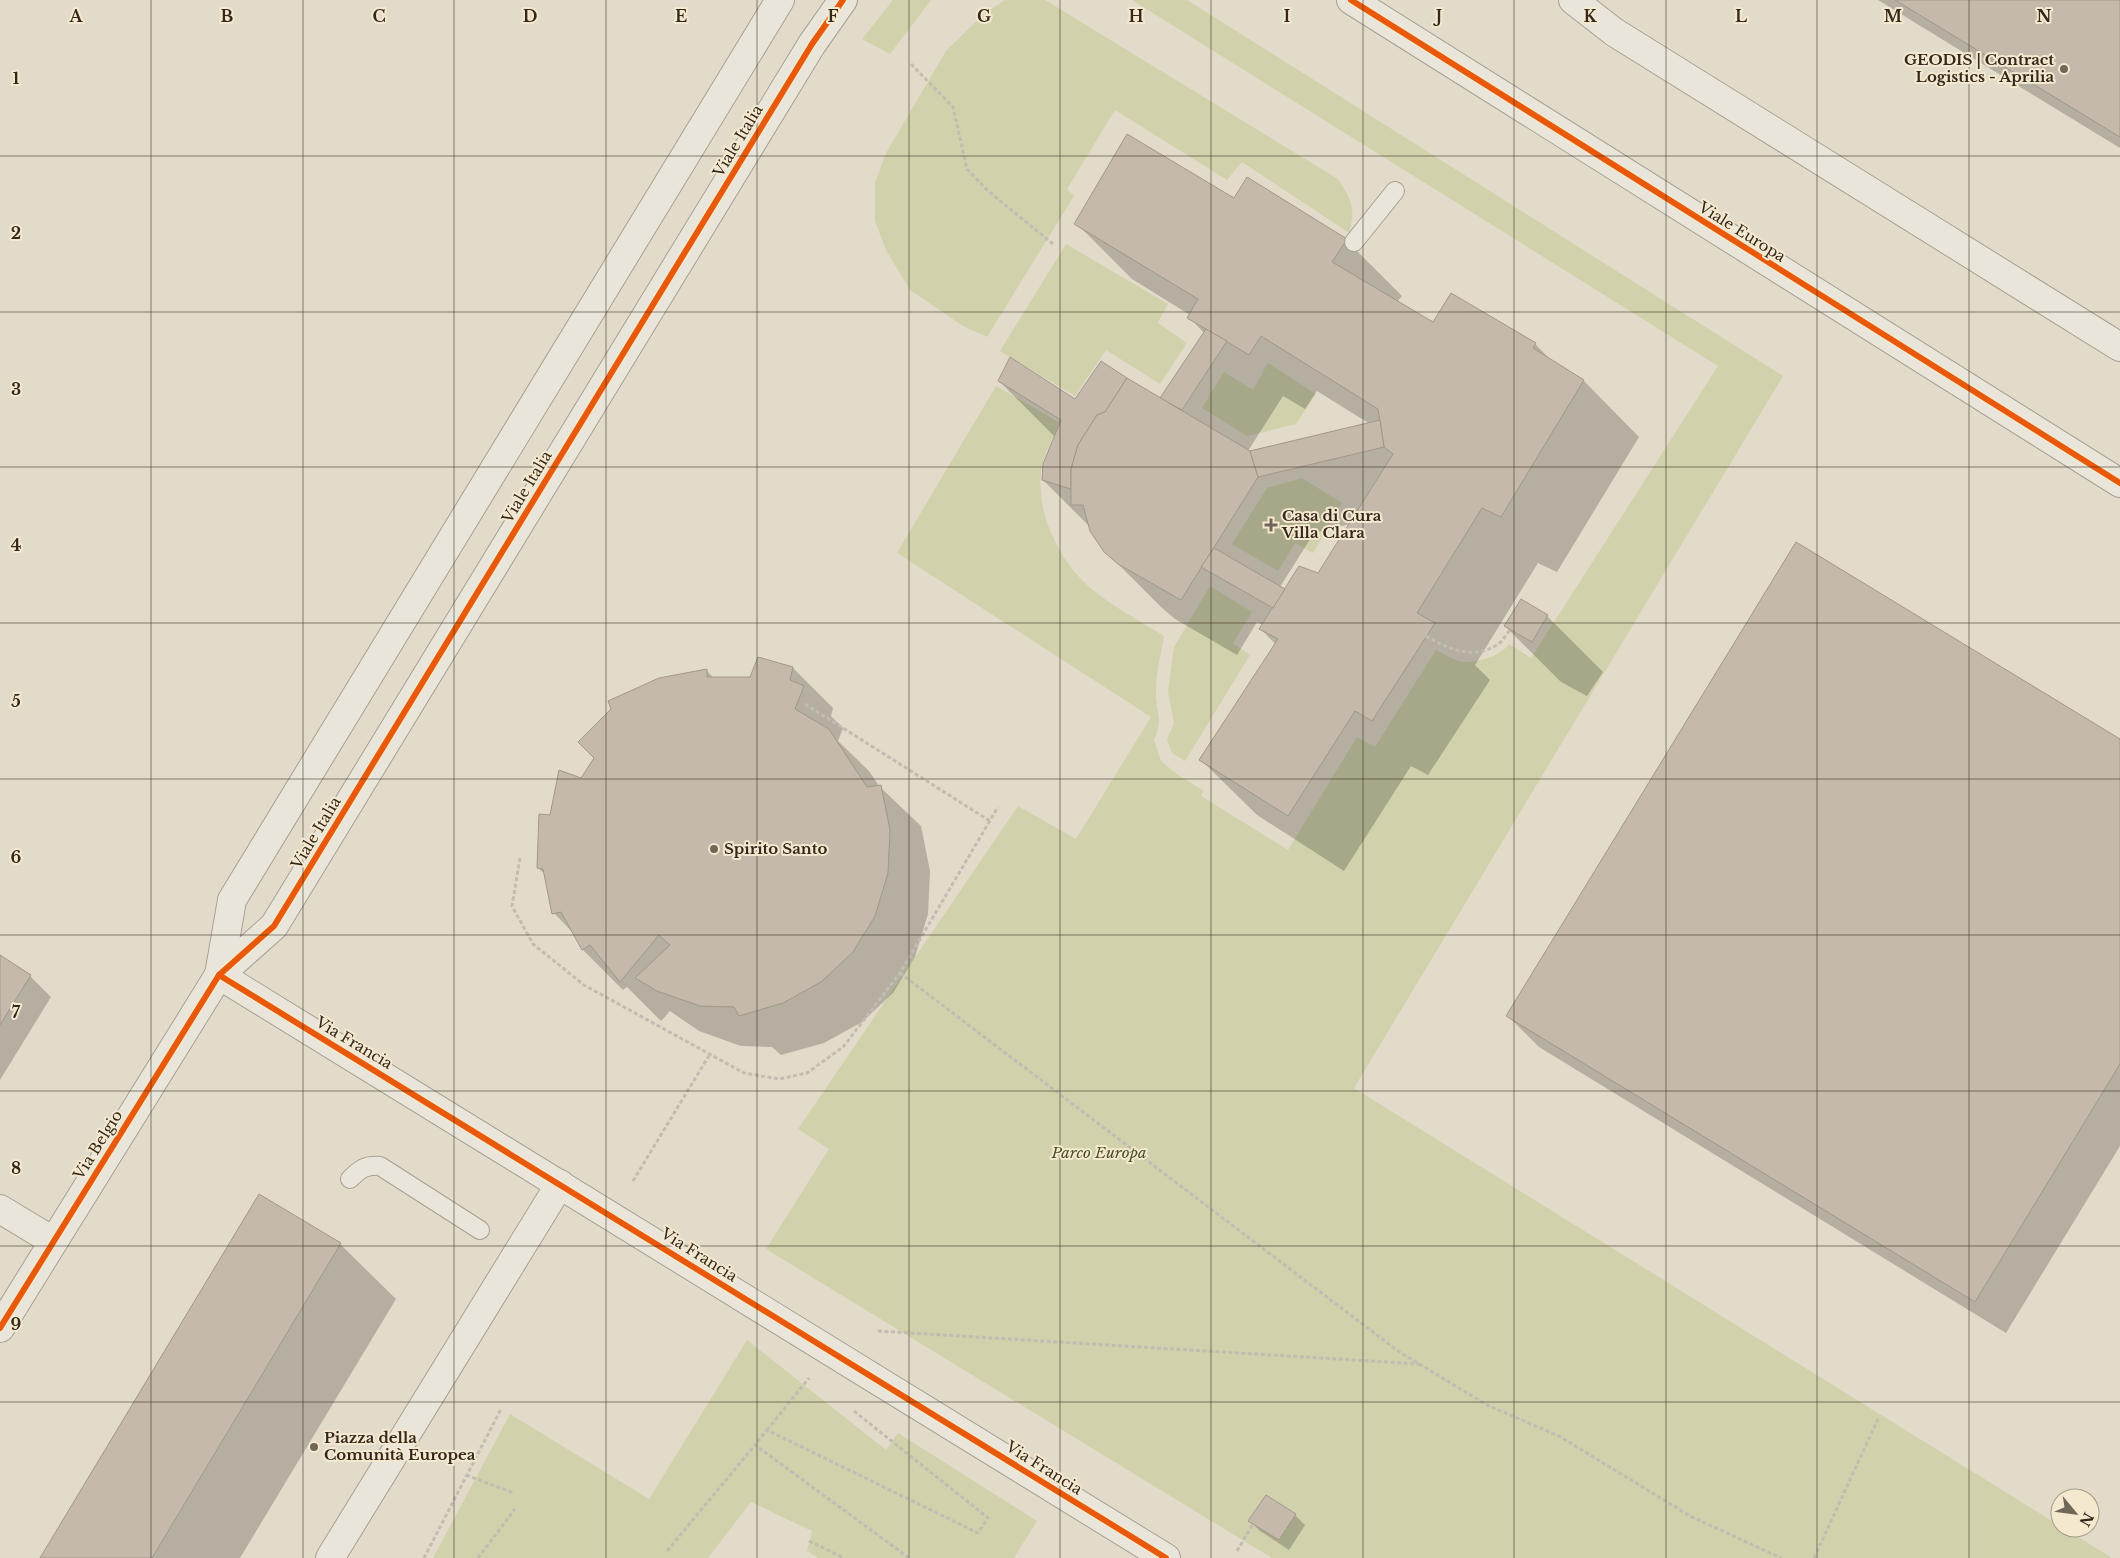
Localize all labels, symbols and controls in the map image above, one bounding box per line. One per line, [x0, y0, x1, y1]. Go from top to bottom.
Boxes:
text: A [69, 6, 84, 26]
text: B [221, 6, 234, 26]
text: C [372, 6, 386, 26]
text: D [523, 6, 537, 26]
text: E [675, 6, 687, 26]
text: F [827, 6, 839, 26]
text: G [977, 6, 991, 26]
text: H [1128, 6, 1144, 26]
text: I [1284, 6, 1291, 26]
text: J [1433, 6, 1442, 26]
text: K [1583, 6, 1597, 26]
text: L [1735, 6, 1747, 26]
text: M [1884, 6, 1902, 26]
text: N [2036, 6, 2052, 26]
place label: GEODIS | Contract Logistics - Aprilia [1904, 50, 2054, 86]
marker: GEODIS | Contract Logistics - Aprilia [2058, 63, 2070, 75]
text: 1 [13, 68, 20, 88]
street label: Viale Italia [708, 101, 767, 181]
street label: Viale Europa [1694, 197, 1790, 266]
text: 2 [11, 223, 21, 243]
text: 3 [11, 379, 21, 399]
street label: Viale Italia [497, 447, 556, 527]
place label: Casa di Cura Villa Clara [1281, 506, 1382, 542]
marker: Casa di Cura Villa Clara [1264, 518, 1278, 532]
text: 4 [11, 535, 21, 555]
text: 5 [11, 691, 21, 711]
street label: Viale Italia [286, 793, 345, 873]
place label: Spirito Santo [724, 839, 827, 858]
marker: Spirito Santo [708, 843, 720, 855]
text: 6 [11, 847, 22, 867]
text: 7 [12, 1002, 21, 1022]
street label: Via Francia [311, 1012, 397, 1073]
street label: Via Belgio [68, 1106, 126, 1184]
park label: Parco Europa [1051, 1143, 1146, 1162]
text: 8 [11, 1158, 21, 1178]
street label: Via Francia [657, 1223, 742, 1286]
text: 9 [11, 1314, 22, 1334]
place label: Piazza della Comunità Europea [324, 1428, 476, 1464]
street label: Via Francia [1002, 1436, 1087, 1499]
marker: Piazza della Comunità Europea [308, 1441, 320, 1453]
north arrow [2050, 1488, 2100, 1538]
text: N [2075, 1509, 2097, 1529]

